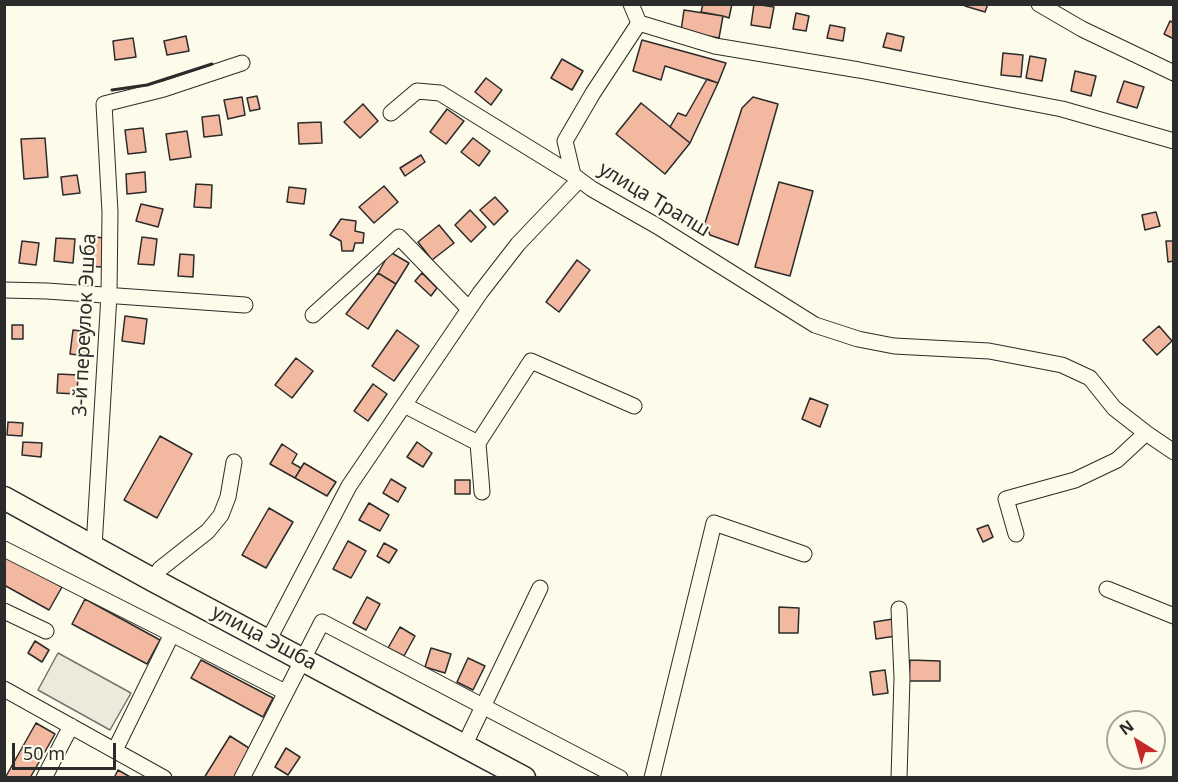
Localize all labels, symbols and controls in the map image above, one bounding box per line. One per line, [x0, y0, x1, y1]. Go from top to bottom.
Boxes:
street label: улица Трапш [594, 157, 714, 243]
street label: 3-й переулок Эшба [68, 233, 102, 417]
street label: улица Эшба [207, 600, 321, 676]
north arrow [1106, 710, 1166, 770]
text: N [1115, 715, 1138, 740]
scale bar [15, 731, 118, 769]
text: 50 m [23, 741, 65, 765]

